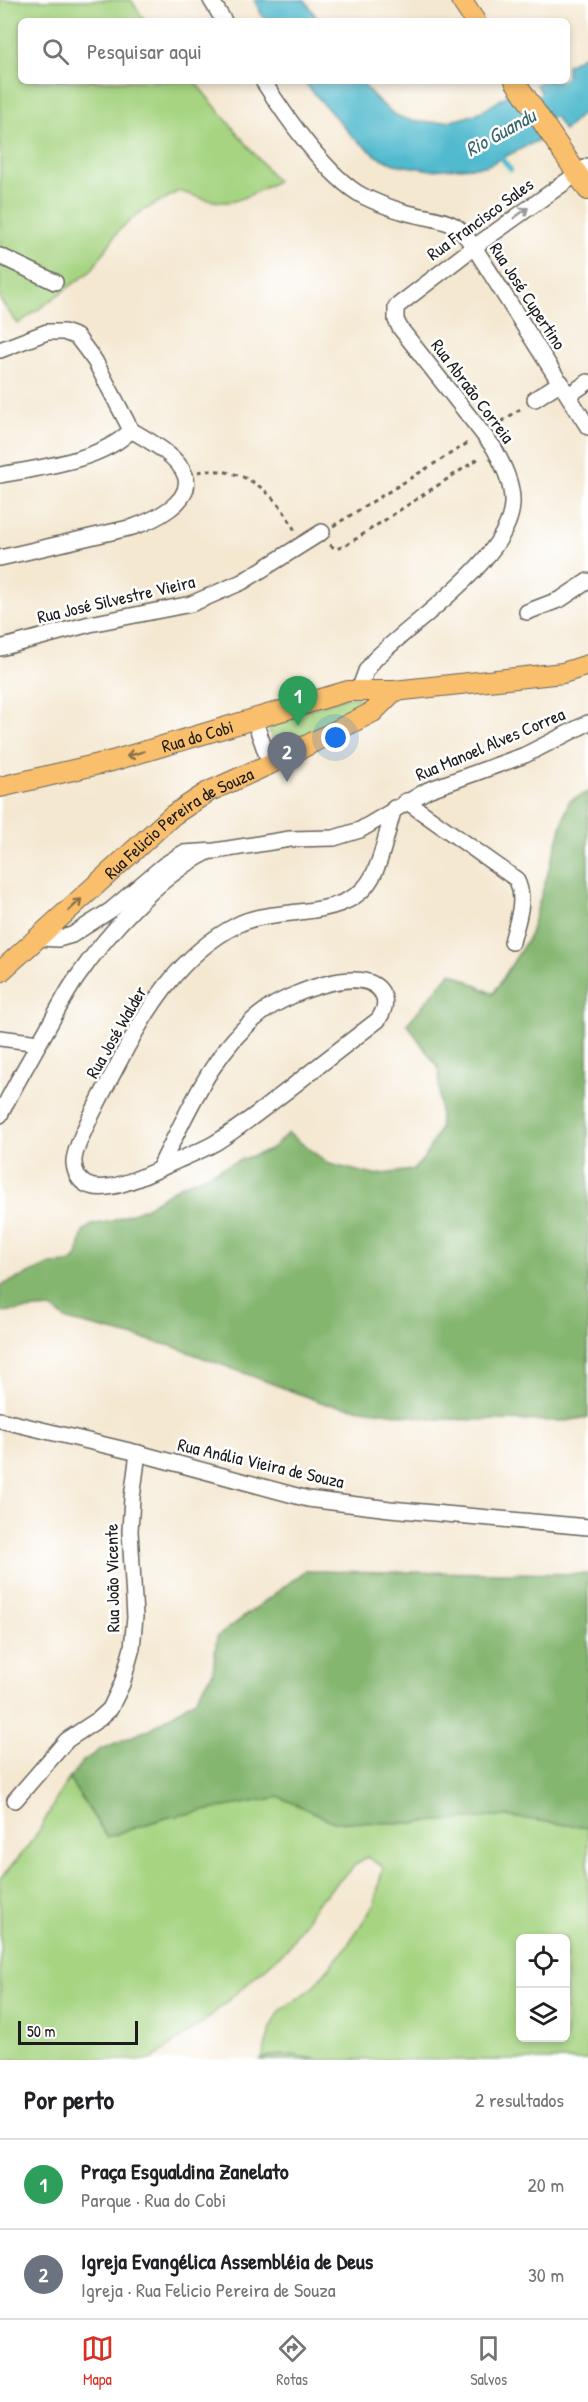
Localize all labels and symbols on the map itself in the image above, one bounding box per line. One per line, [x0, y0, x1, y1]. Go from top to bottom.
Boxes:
water label: Rio Guandu [460, 101, 542, 162]
street label: Rua Francisco Sales [422, 172, 538, 266]
one-way arrow [513, 207, 529, 219]
street label: Rua José Cupertino [484, 238, 572, 354]
street label: Rua Abraão Correia [426, 334, 520, 448]
street label: Rua José Silvestre Vieira [35, 569, 197, 629]
pin: 1 [278, 676, 318, 726]
street label: Rua Manoel Alves Correa [411, 701, 569, 787]
street label: Rua do Cobi [158, 713, 236, 758]
your location [321, 723, 350, 752]
pin: 2 [268, 732, 306, 782]
one-way arrow [126, 749, 145, 760]
street label: Rua Felicio Pereira de Souza [98, 761, 257, 884]
one-way arrow [67, 898, 82, 912]
street label: Rua José Walder [79, 981, 153, 1083]
street label: Rua Anália Vieira de Souza [175, 1432, 347, 1494]
street label: Rua João Vicente [99, 1523, 125, 1633]
scale bar [18, 2018, 138, 2046]

